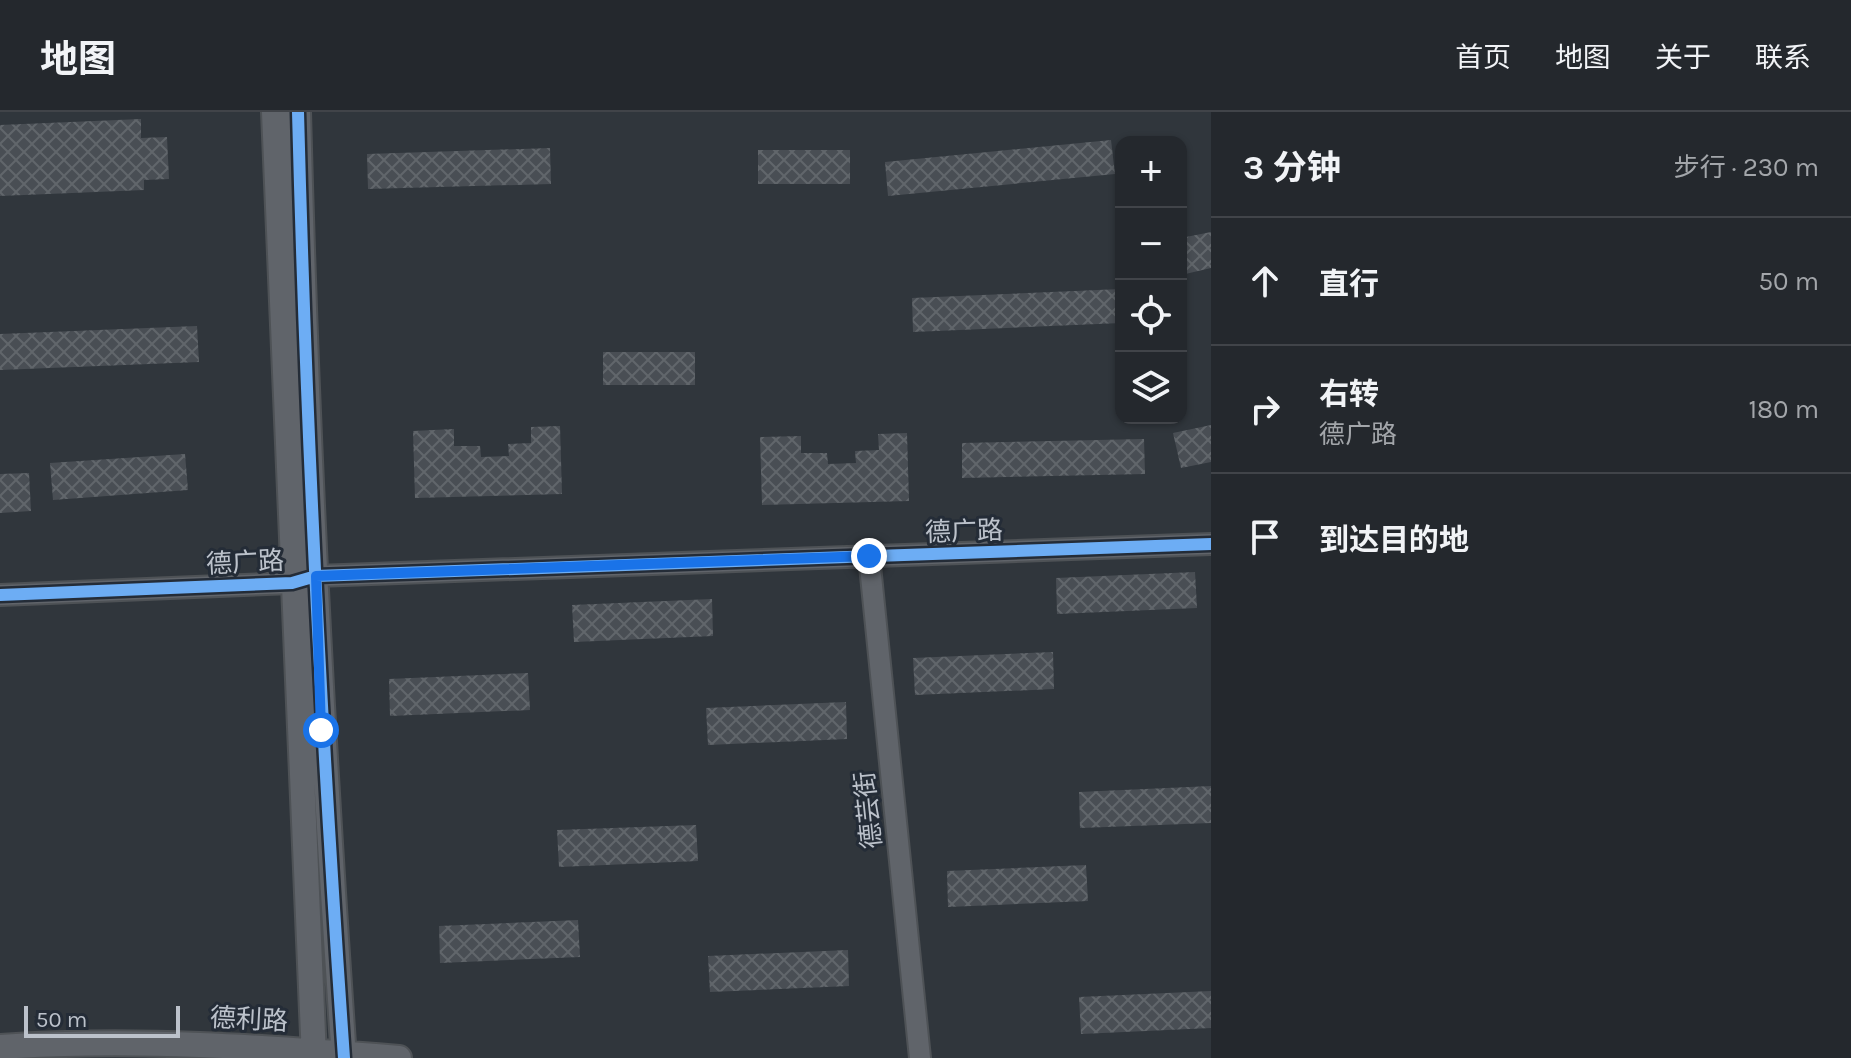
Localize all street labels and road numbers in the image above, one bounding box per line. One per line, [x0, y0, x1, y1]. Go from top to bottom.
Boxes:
street label: 德广路 [924, 515, 1004, 548]
street label: 德广路 [205, 545, 285, 580]
street label: 德芸街 [849, 770, 888, 850]
street label: 德利路 [209, 1002, 289, 1037]

